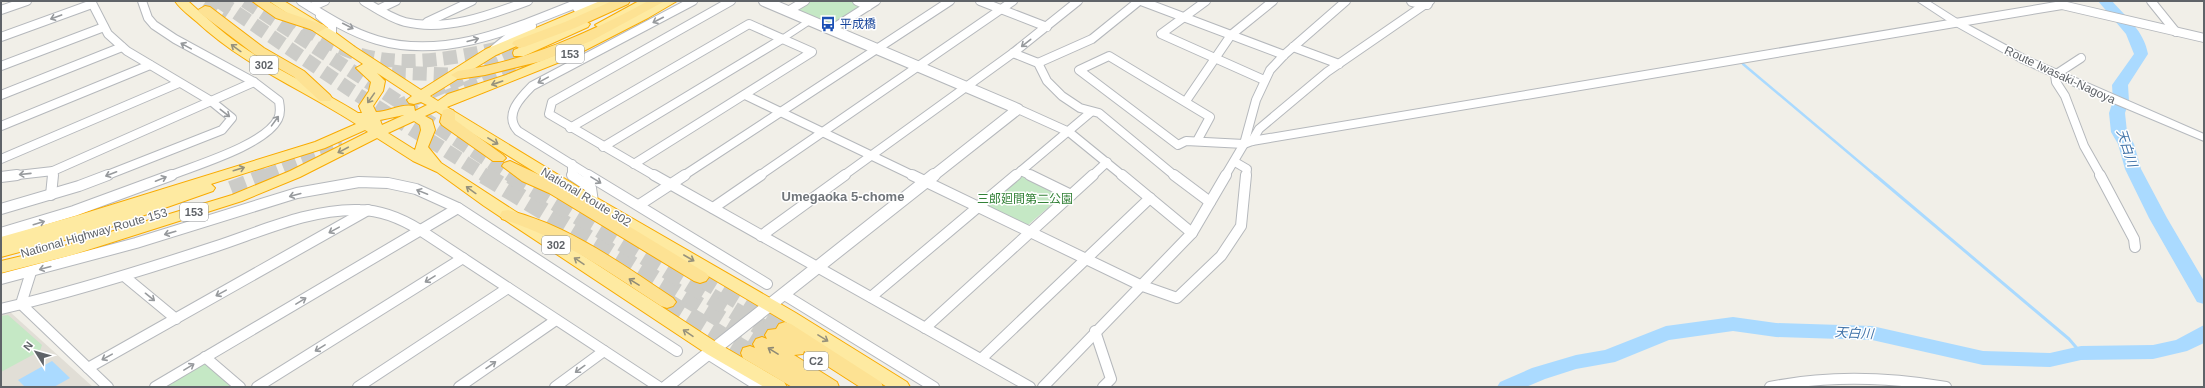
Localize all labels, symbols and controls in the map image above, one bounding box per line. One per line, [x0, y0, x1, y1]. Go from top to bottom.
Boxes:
one-way arrow [50, 14, 62, 22]
bus stop icon: 平成橋 [819, 15, 837, 33]
one-way arrow [653, 16, 665, 24]
place label: 平成橋 [840, 17, 876, 31]
one-way arrow [342, 23, 354, 31]
one-way arrow [467, 35, 480, 43]
one-way arrow [1021, 39, 1032, 47]
one-way arrow [181, 41, 193, 49]
street label: Route Iwasaki-Nagoya [2002, 43, 2118, 107]
one-way arrow [231, 44, 242, 52]
road number: 153 [556, 45, 584, 63]
road number: 302 [250, 56, 278, 74]
one-way arrow [538, 77, 550, 85]
one-way arrow [492, 80, 504, 88]
one-way arrow [367, 92, 375, 103]
one-way arrow [220, 108, 231, 117]
one-way arrow [271, 115, 279, 126]
water label: 天白川 [2114, 127, 2141, 171]
one-way arrow [487, 137, 499, 145]
one-way arrow [338, 147, 350, 154]
one-way arrow [232, 165, 245, 172]
street label: National Route 302 [538, 165, 634, 230]
one-way arrow [19, 170, 32, 178]
one-way arrow [105, 170, 117, 178]
one-way arrow [155, 175, 167, 183]
one-way arrow [590, 176, 602, 184]
one-way arrow [465, 186, 476, 194]
one-way arrow [417, 187, 429, 195]
district label: Umegaoka 5-chome [782, 189, 904, 204]
one-way arrow [288, 192, 301, 199]
park label: 三郎廻間第二公園 [977, 192, 1073, 206]
road number: 153 [180, 203, 208, 221]
street label: National Highway Route 153 [19, 205, 169, 261]
one-way arrow [32, 219, 45, 226]
one-way arrow [328, 226, 340, 234]
one-way arrow [164, 230, 177, 237]
road number: 302 [542, 236, 570, 254]
one-way arrow [683, 254, 695, 262]
one-way arrow [574, 257, 585, 265]
one-way arrow [39, 265, 52, 272]
one-way arrow [425, 275, 436, 283]
one-way arrow [628, 277, 640, 285]
one-way arrow [215, 290, 227, 298]
one-way arrow [144, 293, 155, 302]
one-way arrow [295, 296, 307, 304]
water label: 天白川 [1834, 324, 1876, 342]
one-way arrow [682, 328, 694, 336]
north arrow [16, 332, 56, 372]
one-way arrow [817, 334, 829, 342]
text: N [21, 339, 35, 353]
one-way arrow [314, 344, 326, 352]
one-way arrow [768, 347, 779, 355]
road number: C2 [804, 352, 828, 370]
one-way arrow [101, 354, 113, 362]
one-way arrow [485, 361, 496, 369]
one-way arrow [183, 363, 194, 371]
one-way arrow [574, 365, 585, 373]

